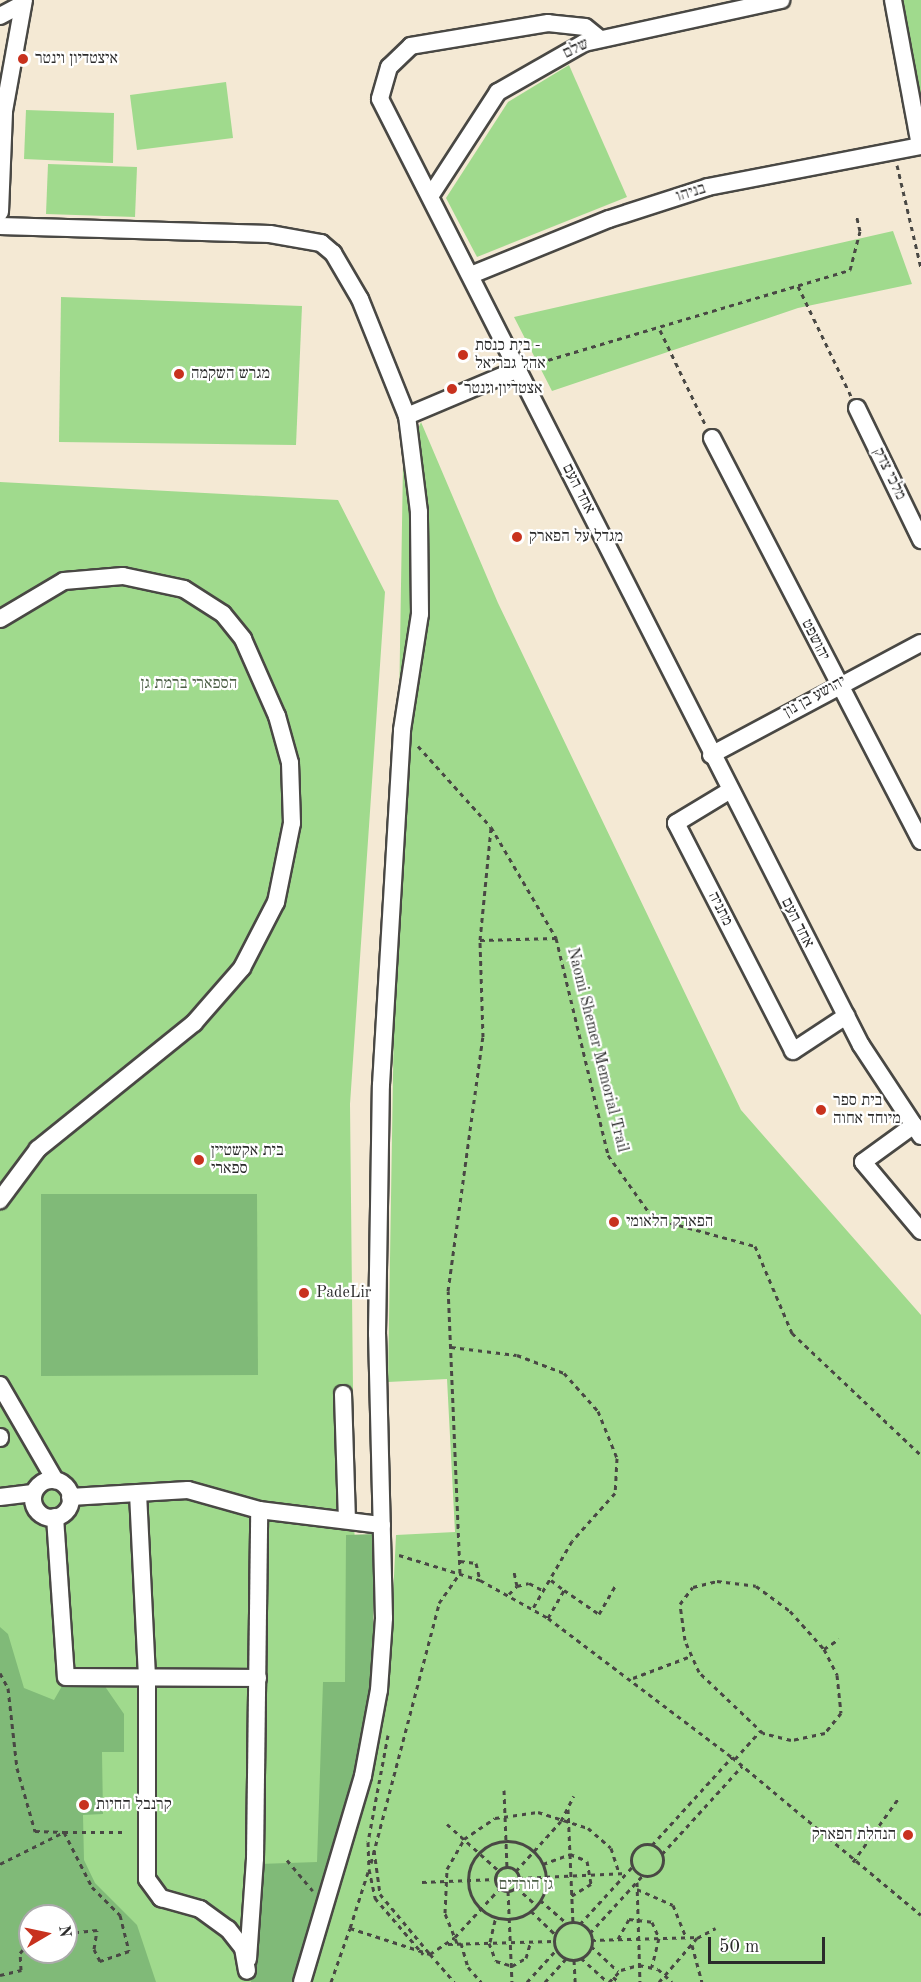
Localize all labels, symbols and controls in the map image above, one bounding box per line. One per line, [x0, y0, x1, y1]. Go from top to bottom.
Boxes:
street label: שלם [560, 35, 592, 63]
place label: איצטדיון וינטר [35, 49, 118, 69]
marker: איצטדיון וינטר [16, 52, 30, 66]
street label: בניהו [674, 179, 708, 207]
place label: בית כנסת - אהל גבריאל [475, 336, 546, 374]
marker: בית כנסת - אהל גבריאל [456, 348, 470, 362]
place label: מגרש השקמה [191, 364, 270, 384]
marker: מגרש השקמה [172, 367, 186, 381]
place label: אצטדיון וינטר [464, 379, 543, 399]
marker: אצטדיון וינטר [445, 382, 459, 396]
street label: מלכי צדק [868, 445, 910, 503]
street label: אחד העם [557, 461, 599, 517]
place label: מגדל על הפארק [529, 527, 623, 547]
marker: מגדל על הפארק [510, 530, 524, 544]
street label: יהושפט [797, 616, 833, 664]
street label: יהושע בן נון [780, 672, 850, 722]
park label: הספארי ברמת גן [141, 674, 237, 694]
street label: מתניה [703, 889, 737, 929]
street label: אחד העם [776, 895, 818, 951]
street label: Naomi Shemer Memorial Trail [562, 946, 632, 1154]
place label: בית ספר מיוחד אחוה [833, 1091, 901, 1129]
marker: בית ספר מיוחד אחוה [814, 1103, 828, 1117]
place label: בית אקשטיין ספארי [211, 1141, 284, 1179]
marker: בית אקשטיין ספארי [192, 1153, 206, 1167]
place label: הפארק הלאומי [626, 1212, 713, 1232]
marker: הפארק הלאומי [607, 1215, 621, 1229]
place label: PadeLir [316, 1283, 371, 1303]
marker: PadeLir [297, 1286, 311, 1300]
place label: קרנבל החיות [96, 1795, 172, 1815]
marker: קרנבל החיות [77, 1798, 91, 1812]
place label: הנהלת הפארק [812, 1825, 896, 1845]
marker: הנהלת הפארק [901, 1828, 915, 1842]
park label: גן הורדים [499, 1875, 553, 1895]
north arrow [18, 1904, 78, 1964]
text: N [55, 1924, 73, 1939]
scale bar [711, 1925, 828, 1963]
text: 50 m [719, 1938, 759, 1956]

